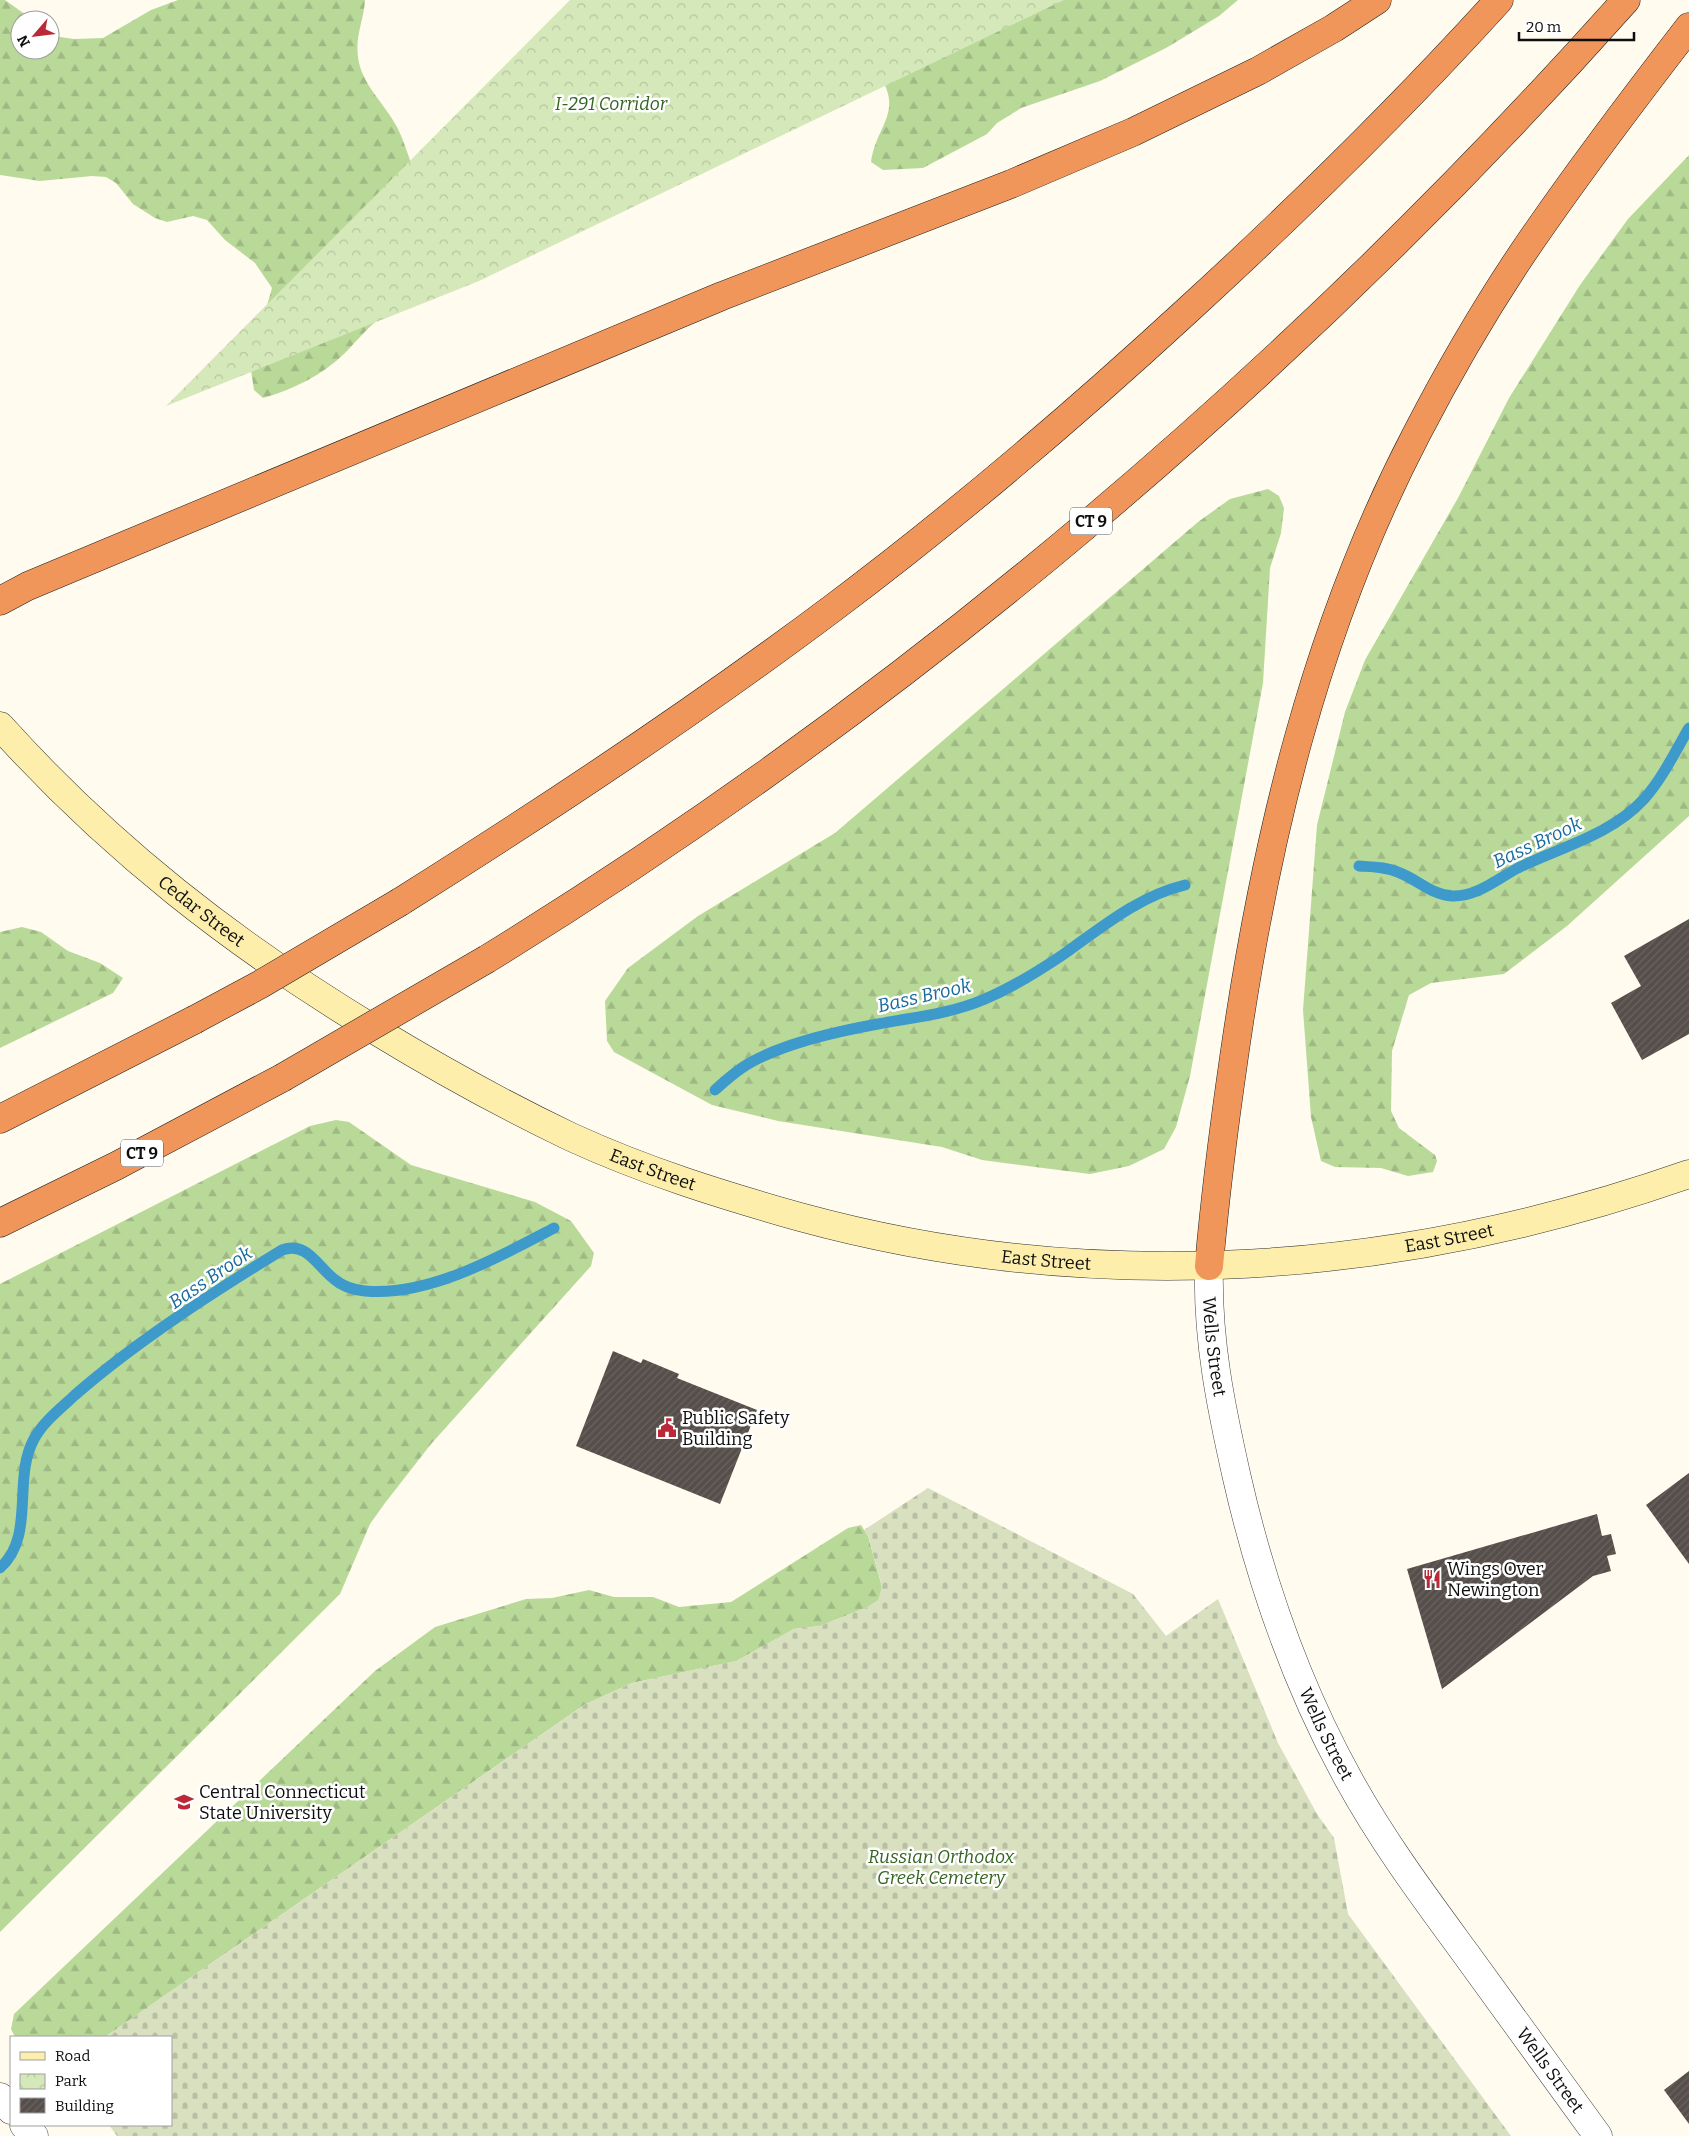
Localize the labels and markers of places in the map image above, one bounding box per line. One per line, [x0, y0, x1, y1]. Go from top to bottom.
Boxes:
place label: Public Safety Building [682, 1407, 790, 1450]
public building icon: Public Safety Building [656, 1417, 678, 1439]
place label: Wings Over Newington [1447, 1558, 1544, 1601]
restaurant icon: Wings Over Newington [1421, 1568, 1443, 1590]
place label: Central Connecticut State University [199, 1781, 366, 1824]
school or university icon: Central Connecticut State University [173, 1791, 195, 1813]

